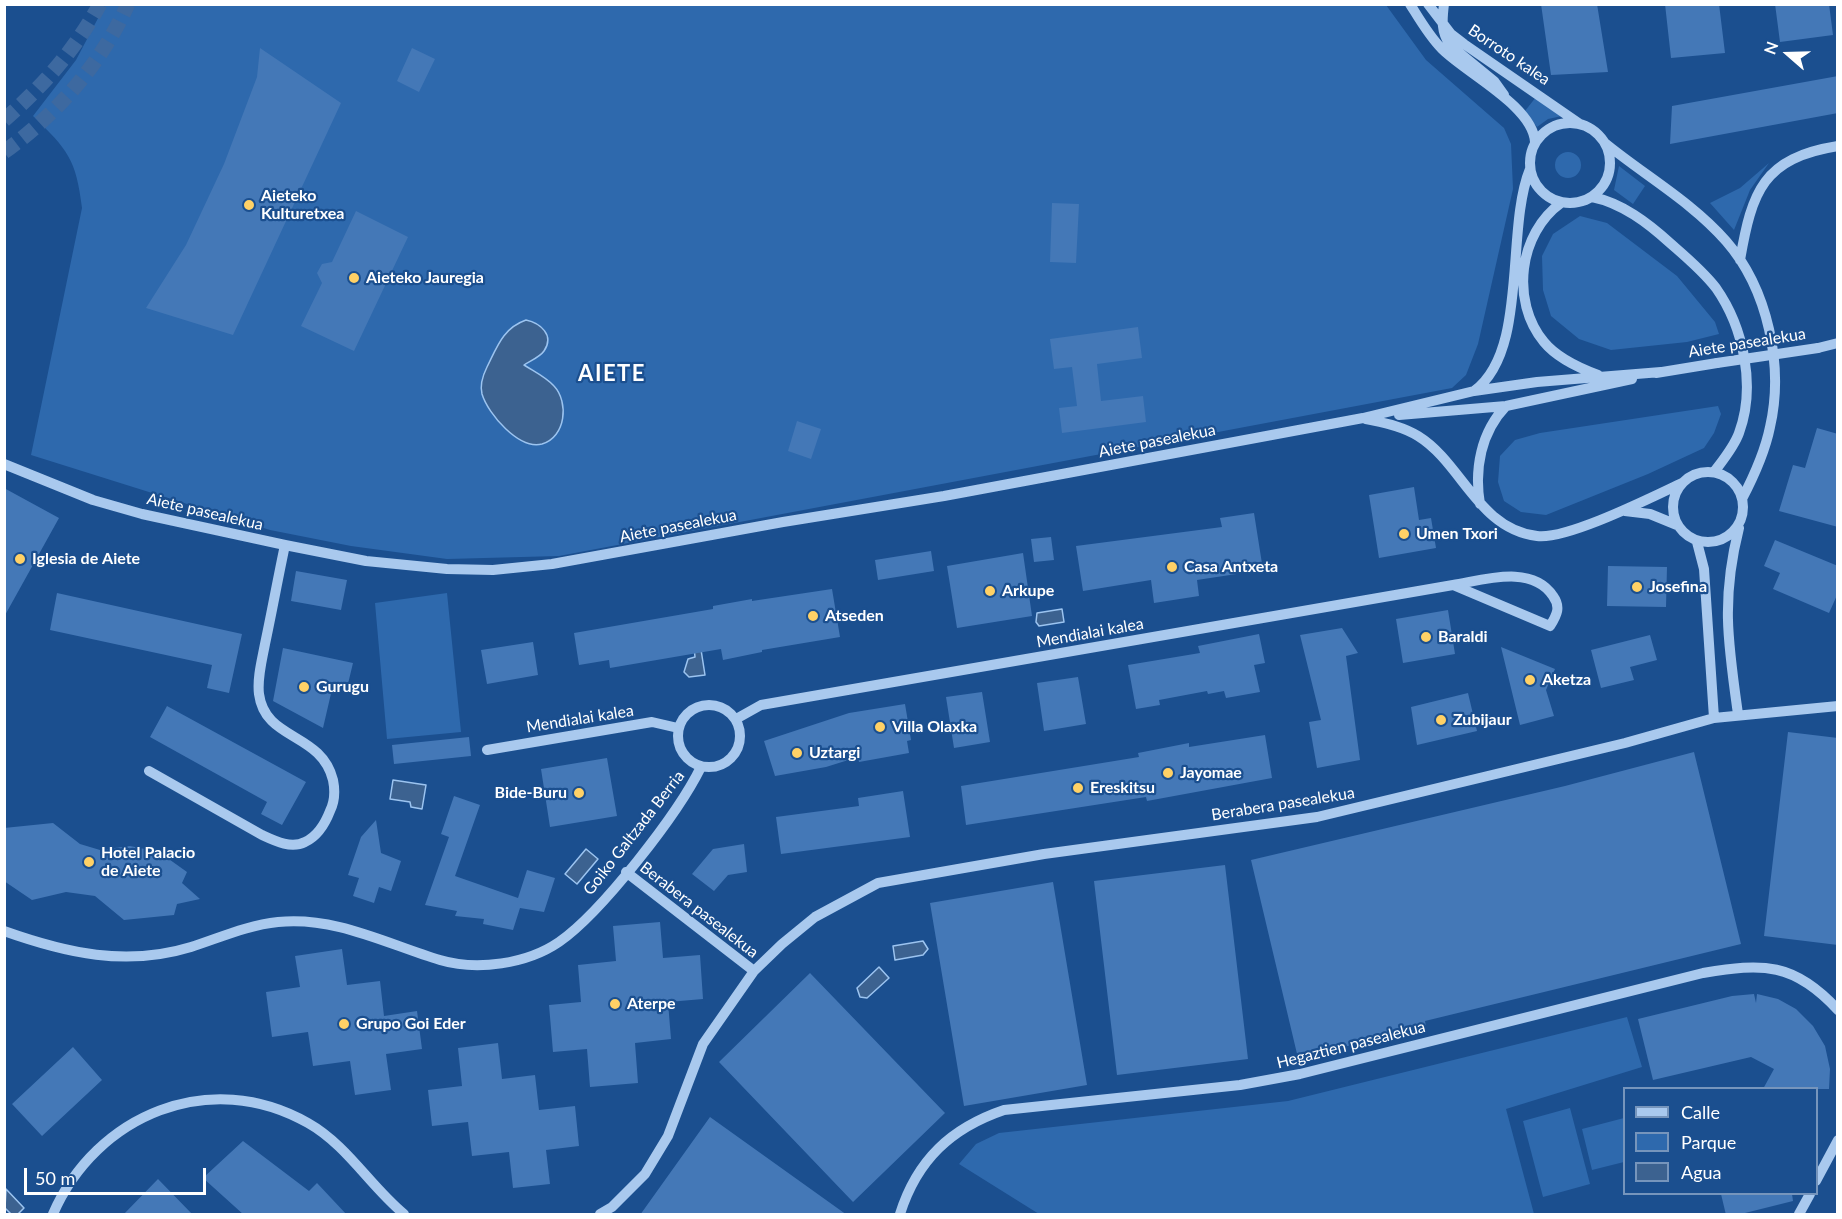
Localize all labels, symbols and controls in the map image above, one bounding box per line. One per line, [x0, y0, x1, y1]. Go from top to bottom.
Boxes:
street label: Borroto kalea [1464, 21, 1554, 89]
north arrow [1758, 24, 1818, 84]
text: N [1760, 39, 1782, 57]
place label: Aieteko Kulturetxea [261, 186, 344, 224]
marker: Aieteko Kulturetxea [242, 198, 256, 212]
place label: Aieteko Jauregia [366, 268, 484, 288]
marker: Aieteko Jauregia [347, 271, 361, 285]
street label: Aiete pasealekua [1687, 324, 1807, 362]
district label: AIETE [578, 361, 646, 387]
street label: Aiete pasealekua [1097, 420, 1217, 462]
street label: Aiete pasealekua [145, 489, 265, 535]
street label: Aiete pasealekua [618, 505, 738, 547]
place label: Umen Txori [1416, 524, 1498, 544]
marker: Umen Txori [1397, 527, 1411, 541]
place label: Iglesia de Aiete [32, 549, 140, 569]
marker: Iglesia de Aiete [13, 552, 27, 566]
place label: Casa Antxeta [1184, 557, 1278, 577]
marker: Casa Antxeta [1165, 560, 1179, 574]
place label: Josefina [1649, 577, 1707, 597]
marker: Josefina [1630, 580, 1644, 594]
place label: Arkupe [1002, 581, 1054, 601]
marker: Arkupe [983, 584, 997, 598]
place label: Atseden [825, 606, 884, 626]
marker: Atseden [806, 609, 820, 623]
street label: Mendialai kalea [1035, 614, 1145, 652]
place label: Baraldi [1438, 627, 1488, 647]
marker: Baraldi [1419, 630, 1433, 644]
place label: Aketza [1542, 670, 1591, 690]
marker: Aketza [1523, 673, 1537, 687]
place label: Gurugu [316, 677, 369, 697]
marker: Gurugu [297, 680, 311, 694]
street label: Mendialai kalea [525, 701, 635, 737]
place label: Zubijaur [1453, 710, 1512, 730]
marker: Zubijaur [1434, 713, 1448, 727]
place label: Villa Olaxka [892, 717, 977, 737]
marker: Villa Olaxka [873, 720, 887, 734]
place label: Uztargi [809, 743, 860, 763]
marker: Uztargi [790, 746, 804, 760]
place label: Jayomae [1180, 763, 1242, 783]
marker: Jayomae [1161, 766, 1175, 780]
street label: Goiko Galtzada Berria [579, 767, 689, 899]
place label: Ereskitsu [1090, 778, 1155, 798]
marker: Ereskitsu [1071, 781, 1085, 795]
place label: Bide-Buru [495, 783, 567, 803]
street label: Berabera pasealekua [1210, 783, 1356, 825]
marker: Bide-Buru [572, 786, 586, 800]
place label: Hotel Palacio de Aiete [101, 843, 195, 881]
marker: Hotel Palacio de Aiete [82, 855, 96, 869]
street label: Berabera pasealekua [636, 858, 762, 962]
place label: Aterpe [627, 994, 676, 1014]
marker: Aterpe [608, 997, 622, 1011]
place label: Grupo Goi Eder [356, 1014, 466, 1034]
marker: Grupo Goi Eder [337, 1017, 351, 1031]
street label: Hegaztien pasealekua [1275, 1017, 1427, 1073]
legend [1623, 1087, 1818, 1195]
text: Calle [1681, 1101, 1720, 1123]
text: Parque [1681, 1131, 1736, 1153]
scale bar [27, 1156, 208, 1194]
text: Agua [1681, 1161, 1722, 1183]
text: 50 m [35, 1167, 75, 1189]

